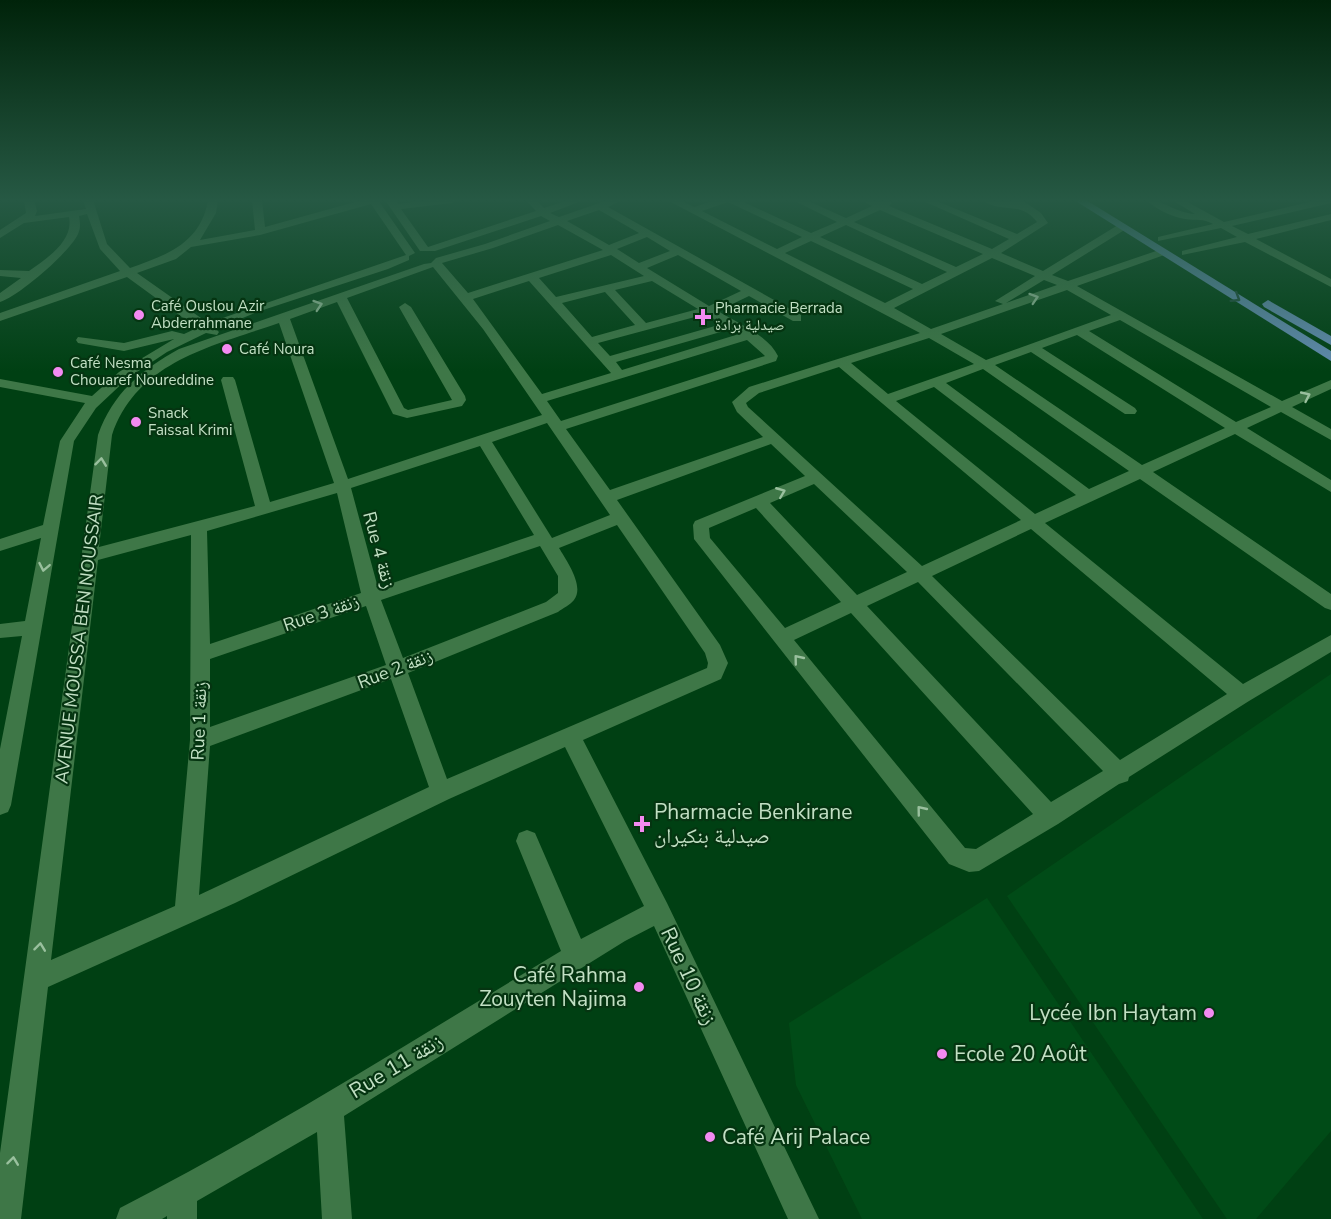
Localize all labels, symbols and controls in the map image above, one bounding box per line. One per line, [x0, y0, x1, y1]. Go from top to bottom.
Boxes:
one-way arrow [1229, 290, 1240, 301]
one-way arrow [1028, 292, 1039, 305]
place label: Café Ouslou Azir Abderrahmane [151, 296, 265, 333]
place label: Pharmacie Berrada صيدلية برادة [715, 298, 843, 335]
one-way arrow [312, 300, 323, 313]
marker: Café Ouslou Azir Abderrahmane [132, 308, 146, 322]
marker: Pharmacie Berrada صيدلية برادة [696, 310, 710, 324]
place label: Café Noura [239, 339, 315, 359]
marker: Café Noura [220, 342, 234, 356]
place label: Café Nesma Chouaref Noureddine [70, 353, 214, 390]
marker: Café Nesma Chouaref Noureddine [51, 365, 65, 379]
one-way arrow [1300, 391, 1311, 403]
place label: Snack Faissal Krimi [148, 403, 233, 440]
marker: Snack Faissal Krimi [129, 415, 143, 429]
one-way arrow [95, 457, 107, 466]
one-way arrow [775, 487, 786, 499]
street label: AVENUE MOUSSA BEN NOUSSAIR [49, 493, 109, 785]
street label: Rue 4 زنقة [357, 509, 401, 591]
one-way arrow [38, 561, 51, 571]
street label: Rue 3 زنقة [280, 589, 362, 637]
street label: Rue 2 زنقة [354, 644, 436, 694]
one-way arrow [795, 655, 806, 666]
street label: Rue 1 زنقة [186, 681, 212, 761]
place label: Pharmacie Benkirane صيدلية بنكيران [654, 798, 852, 850]
one-way arrow [917, 806, 928, 817]
marker: Pharmacie Benkirane صيدلية بنكيران [635, 817, 649, 831]
street label: Rue 10 زنقة [654, 923, 724, 1029]
one-way arrow [33, 942, 45, 951]
place label: Café Rahma Zouyten Najima [479, 961, 627, 1013]
marker: Café Rahma Zouyten Najima [632, 980, 646, 994]
place label: Lycée Ibn Haytam [1029, 999, 1197, 1027]
marker: Lycée Ibn Haytam [1202, 1006, 1216, 1020]
street label: Rue 11 زنقة [344, 1027, 448, 1105]
place label: Ecole 20 Août [954, 1040, 1087, 1068]
marker: Ecole 20 Août [935, 1047, 949, 1061]
place label: Café Arij Palace [722, 1123, 870, 1151]
marker: Café Arij Palace [703, 1130, 717, 1144]
one-way arrow [6, 1156, 19, 1166]

